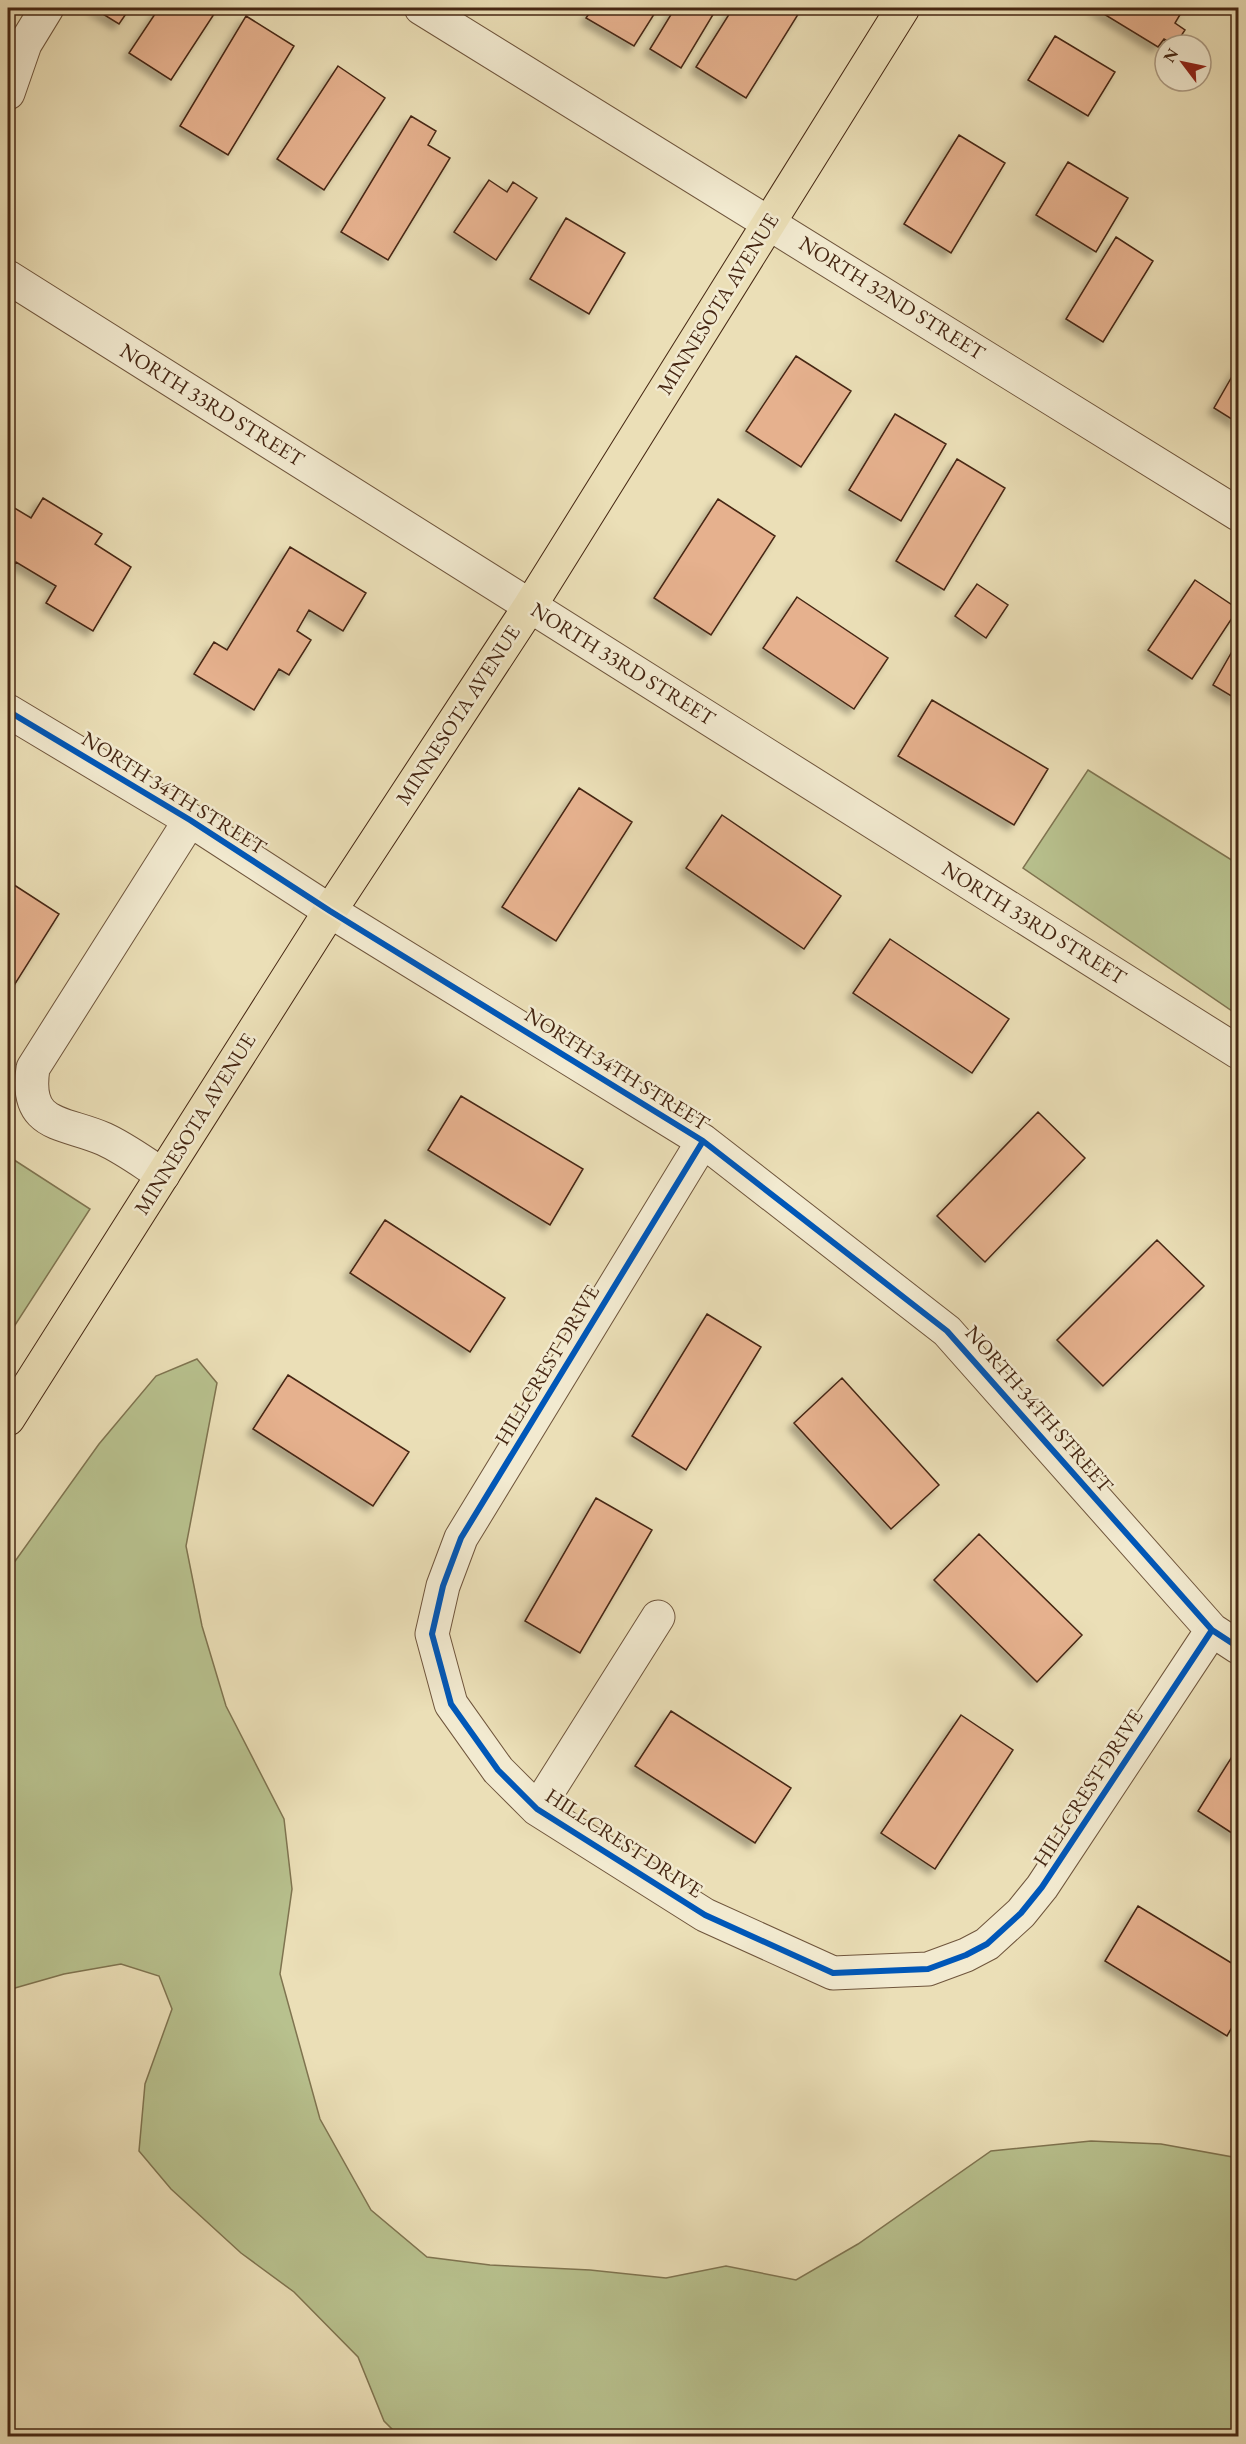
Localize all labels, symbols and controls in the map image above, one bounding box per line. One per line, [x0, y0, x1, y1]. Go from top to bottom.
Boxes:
north arrow [1153, 33, 1213, 93]
text: N [1158, 44, 1183, 66]
street label: MINNESOTA AVENUE [651, 208, 785, 400]
street label: NORTH 32ND STREET [794, 229, 991, 366]
street label: NORTH 33RD STREET [115, 337, 310, 473]
street label: NORTH 33RD STREET [526, 596, 721, 732]
street label: MINNESOTA AVENUE [389, 620, 526, 810]
street label: NORTH 34TH STREET [77, 725, 272, 861]
street label: NORTH 33RD STREET [937, 855, 1132, 991]
street label: NORTH 34TH STREET [520, 1001, 715, 1137]
street label: MINNESOTA AVENUE [128, 1028, 262, 1220]
street label: HILLCREST DRIVE [488, 1280, 605, 1450]
street label: NORTH 34TH STREET [959, 1320, 1120, 1499]
street label: HILLCREST DRIVE [1027, 1704, 1149, 1872]
street label: HILLCREST DRIVE [540, 1782, 708, 1904]

